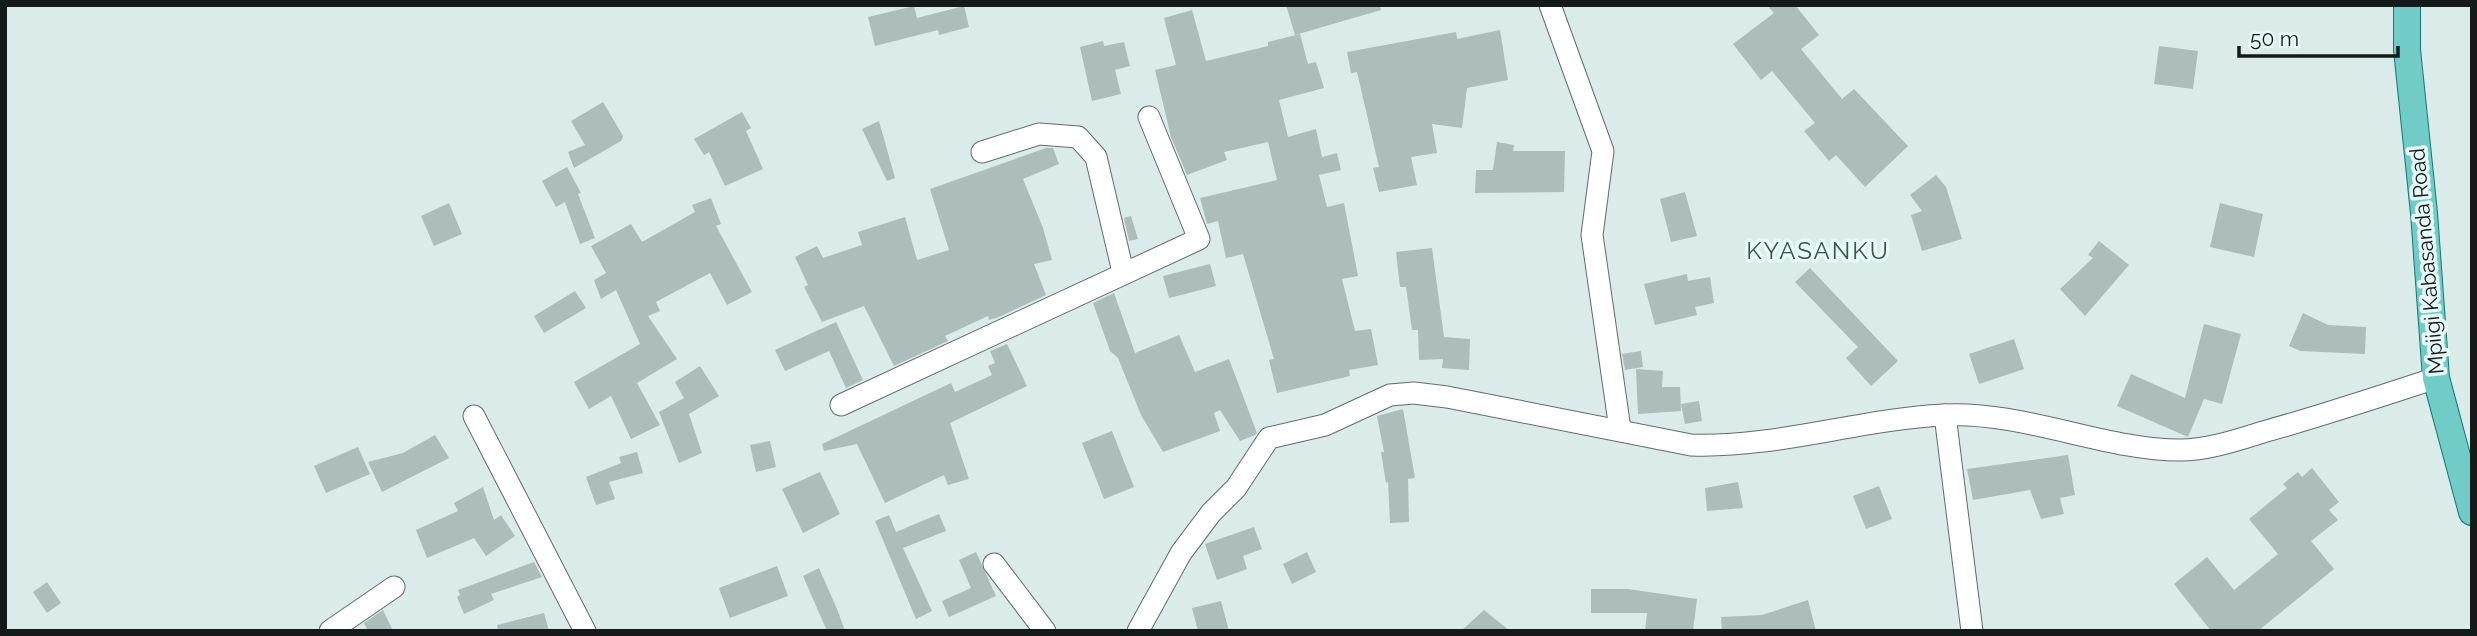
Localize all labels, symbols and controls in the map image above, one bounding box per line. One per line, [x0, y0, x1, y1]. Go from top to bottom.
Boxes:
scale bar [2239, 14, 2398, 58]
text: 50 m [2250, 26, 2299, 51]
street label: Mpiigi Kabasanda Road [2404, 147, 2449, 375]
district label: KYASANKU [1746, 236, 1890, 265]

